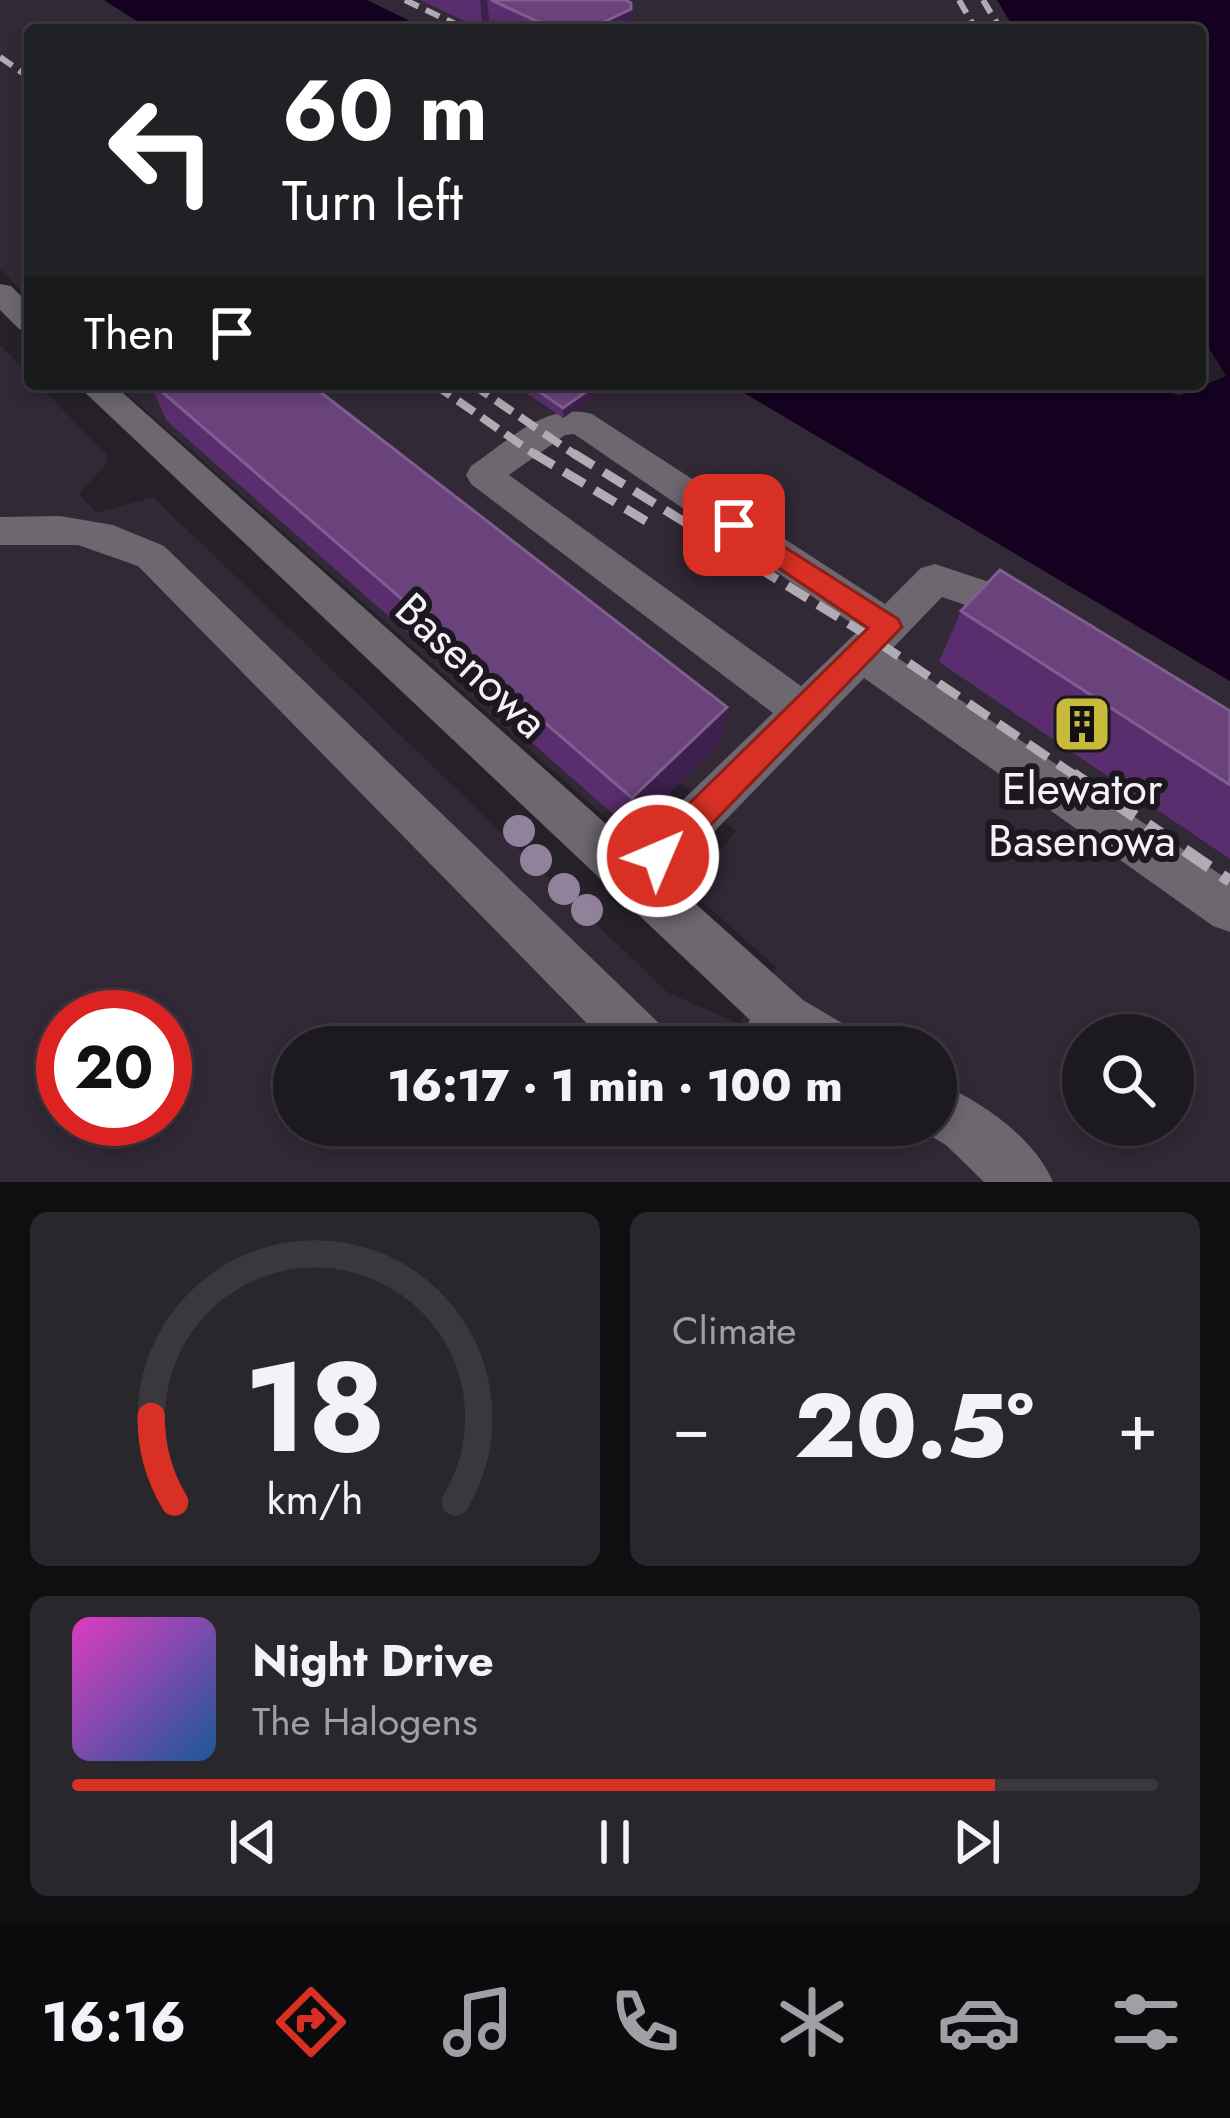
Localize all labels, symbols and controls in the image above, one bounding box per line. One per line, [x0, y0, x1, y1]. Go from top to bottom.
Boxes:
text: 60 m [282, 50, 488, 172]
icon: left [84, 72, 240, 228]
text: Turn left [282, 162, 463, 240]
icon: arrive [199, 300, 265, 366]
text: Then [84, 301, 175, 366]
pin [683, 474, 785, 576]
icon: arrive [701, 492, 767, 558]
street label: Basenowa [381, 578, 563, 753]
building icon: Elewator Basenowa [1051, 693, 1113, 755]
place label: Elewator Basenowa [988, 756, 1176, 873]
position arrow [595, 793, 721, 919]
speed limit sign: 20 [36, 990, 192, 1146]
map controls [1062, 1014, 1194, 1146]
button: search [1062, 1014, 1194, 1146]
text: 16:17 · 1 min · 100 m [387, 1053, 843, 1118]
text: Climate [672, 1302, 796, 1359]
text: 18 [244, 1317, 386, 1498]
text: 20.5° [794, 1361, 1034, 1491]
text: − [672, 1379, 711, 1475]
text: + [1117, 1379, 1158, 1475]
text: km/h [267, 1468, 363, 1530]
text: Night Drive [252, 1628, 494, 1693]
text: The Halogens [252, 1693, 478, 1750]
icon: previous [220, 1809, 286, 1875]
icon: pause [582, 1809, 648, 1875]
icon: next [944, 1809, 1010, 1875]
icon: directions [269, 1980, 353, 2064]
icon: music [436, 1980, 520, 2064]
icon: phone [603, 1980, 687, 2064]
icon: climate [770, 1980, 854, 2064]
icon: car [937, 1980, 1021, 2064]
icon: filters [1104, 1980, 1188, 2064]
text: 16:16 [42, 1983, 186, 2061]

